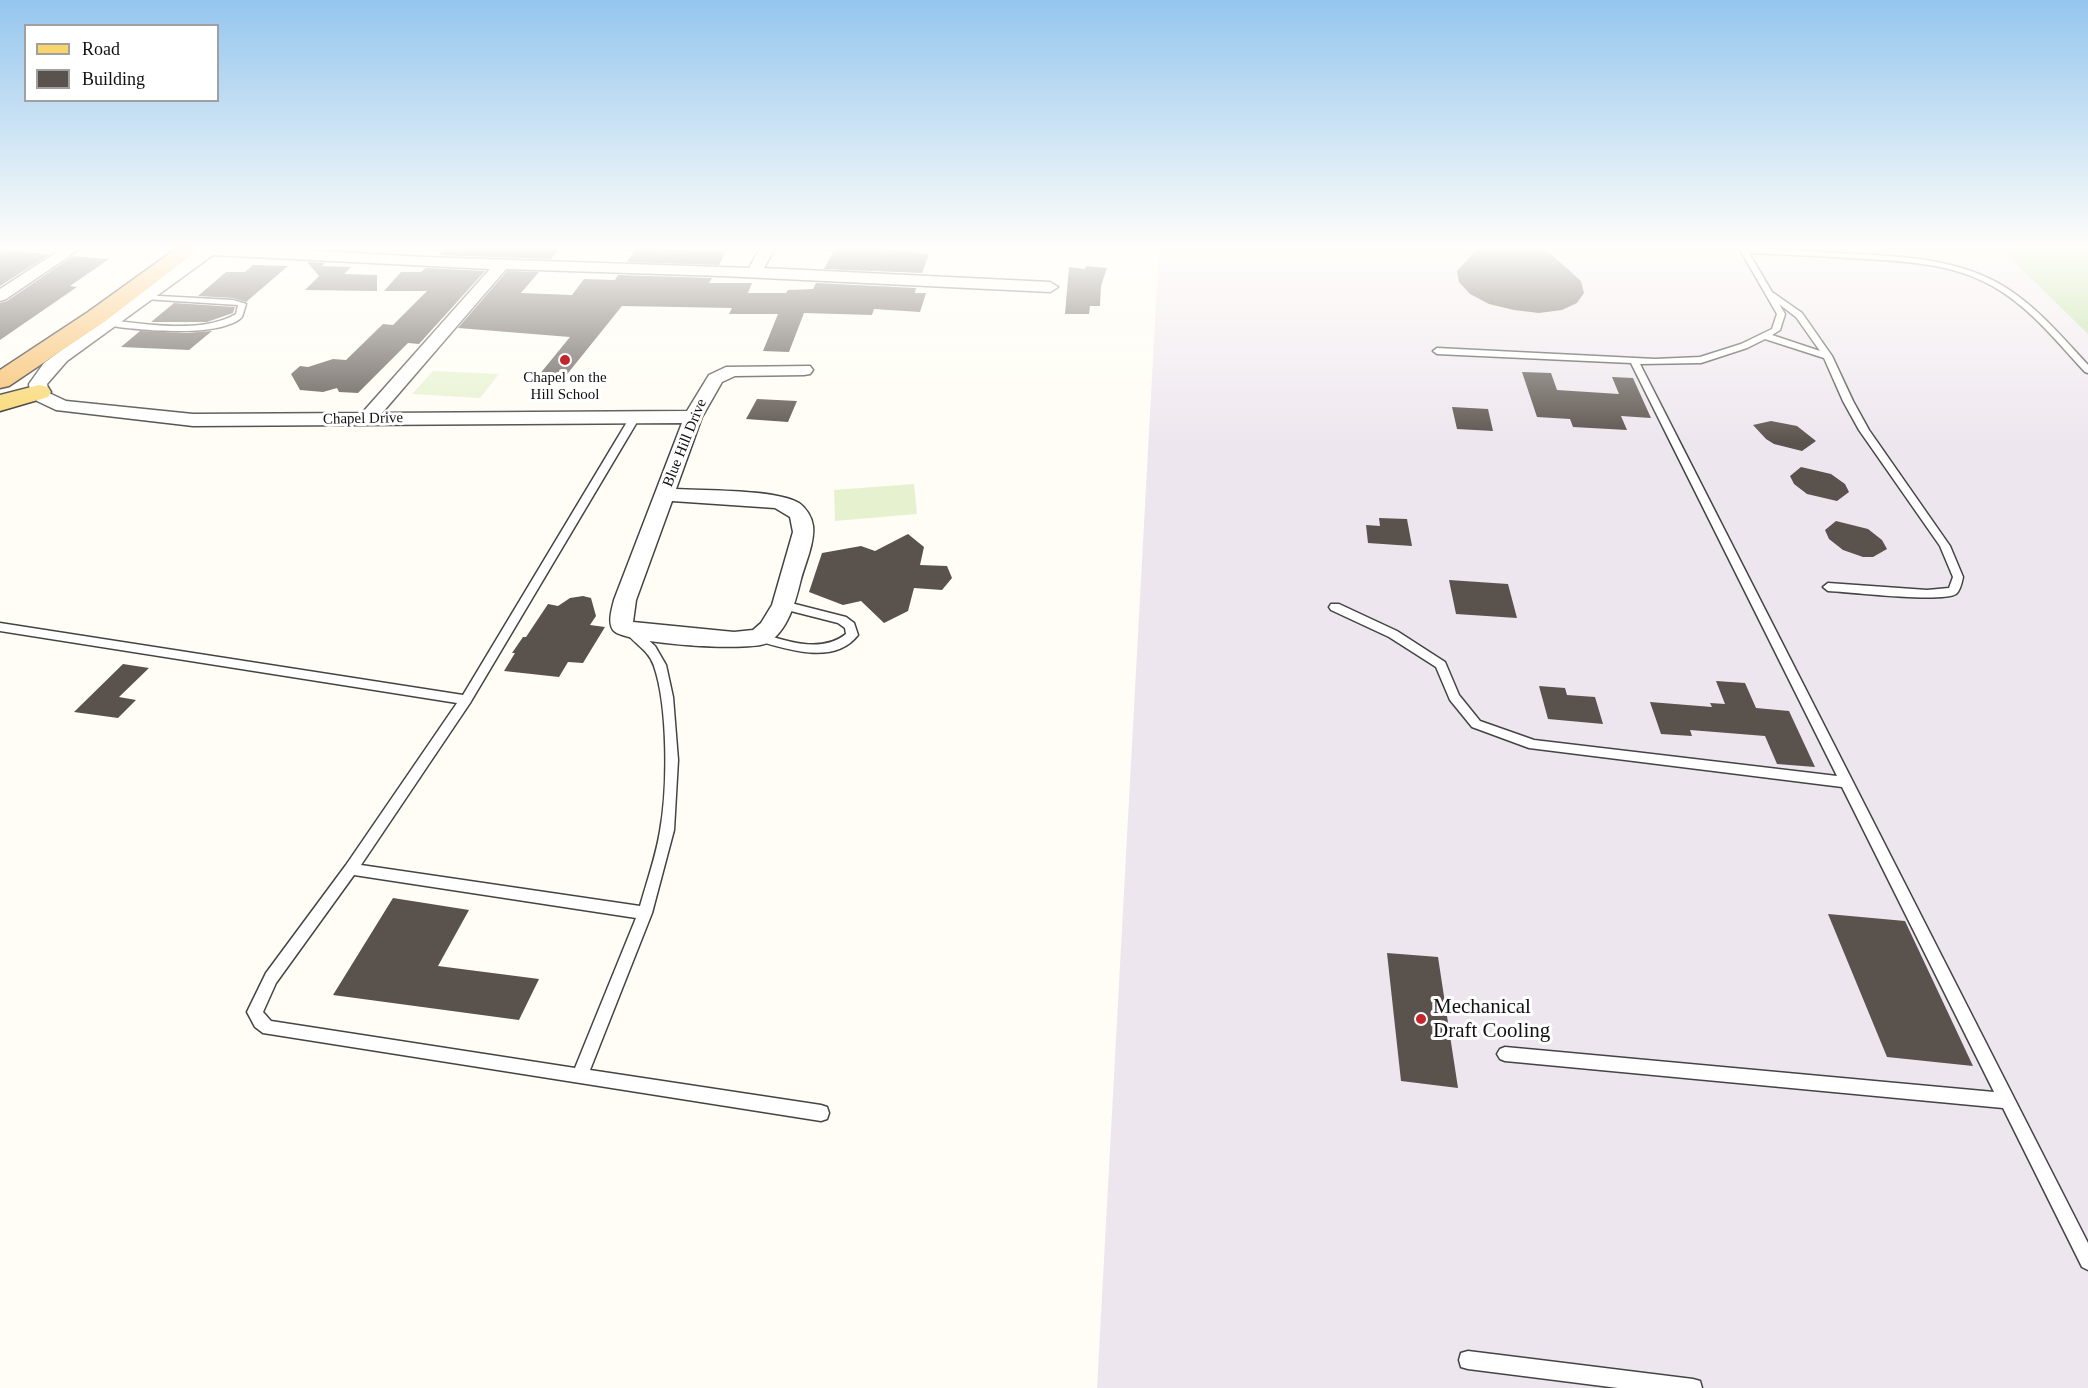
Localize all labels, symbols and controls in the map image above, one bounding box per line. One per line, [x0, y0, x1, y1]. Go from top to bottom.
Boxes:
legend [24, 24, 219, 102]
text: Road [82, 39, 120, 59]
text: Building [82, 69, 145, 89]
marker: Chapel on the Hill School [558, 353, 572, 367]
place label: Chapel on the Hill School [523, 369, 607, 404]
street label: Blue Hill Drive [659, 396, 711, 490]
street label: Chapel Drive [323, 409, 403, 429]
place label: Mechanical Draft Cooling [1433, 994, 1550, 1044]
marker: Mechanical Draft Cooling [1414, 1012, 1428, 1026]

